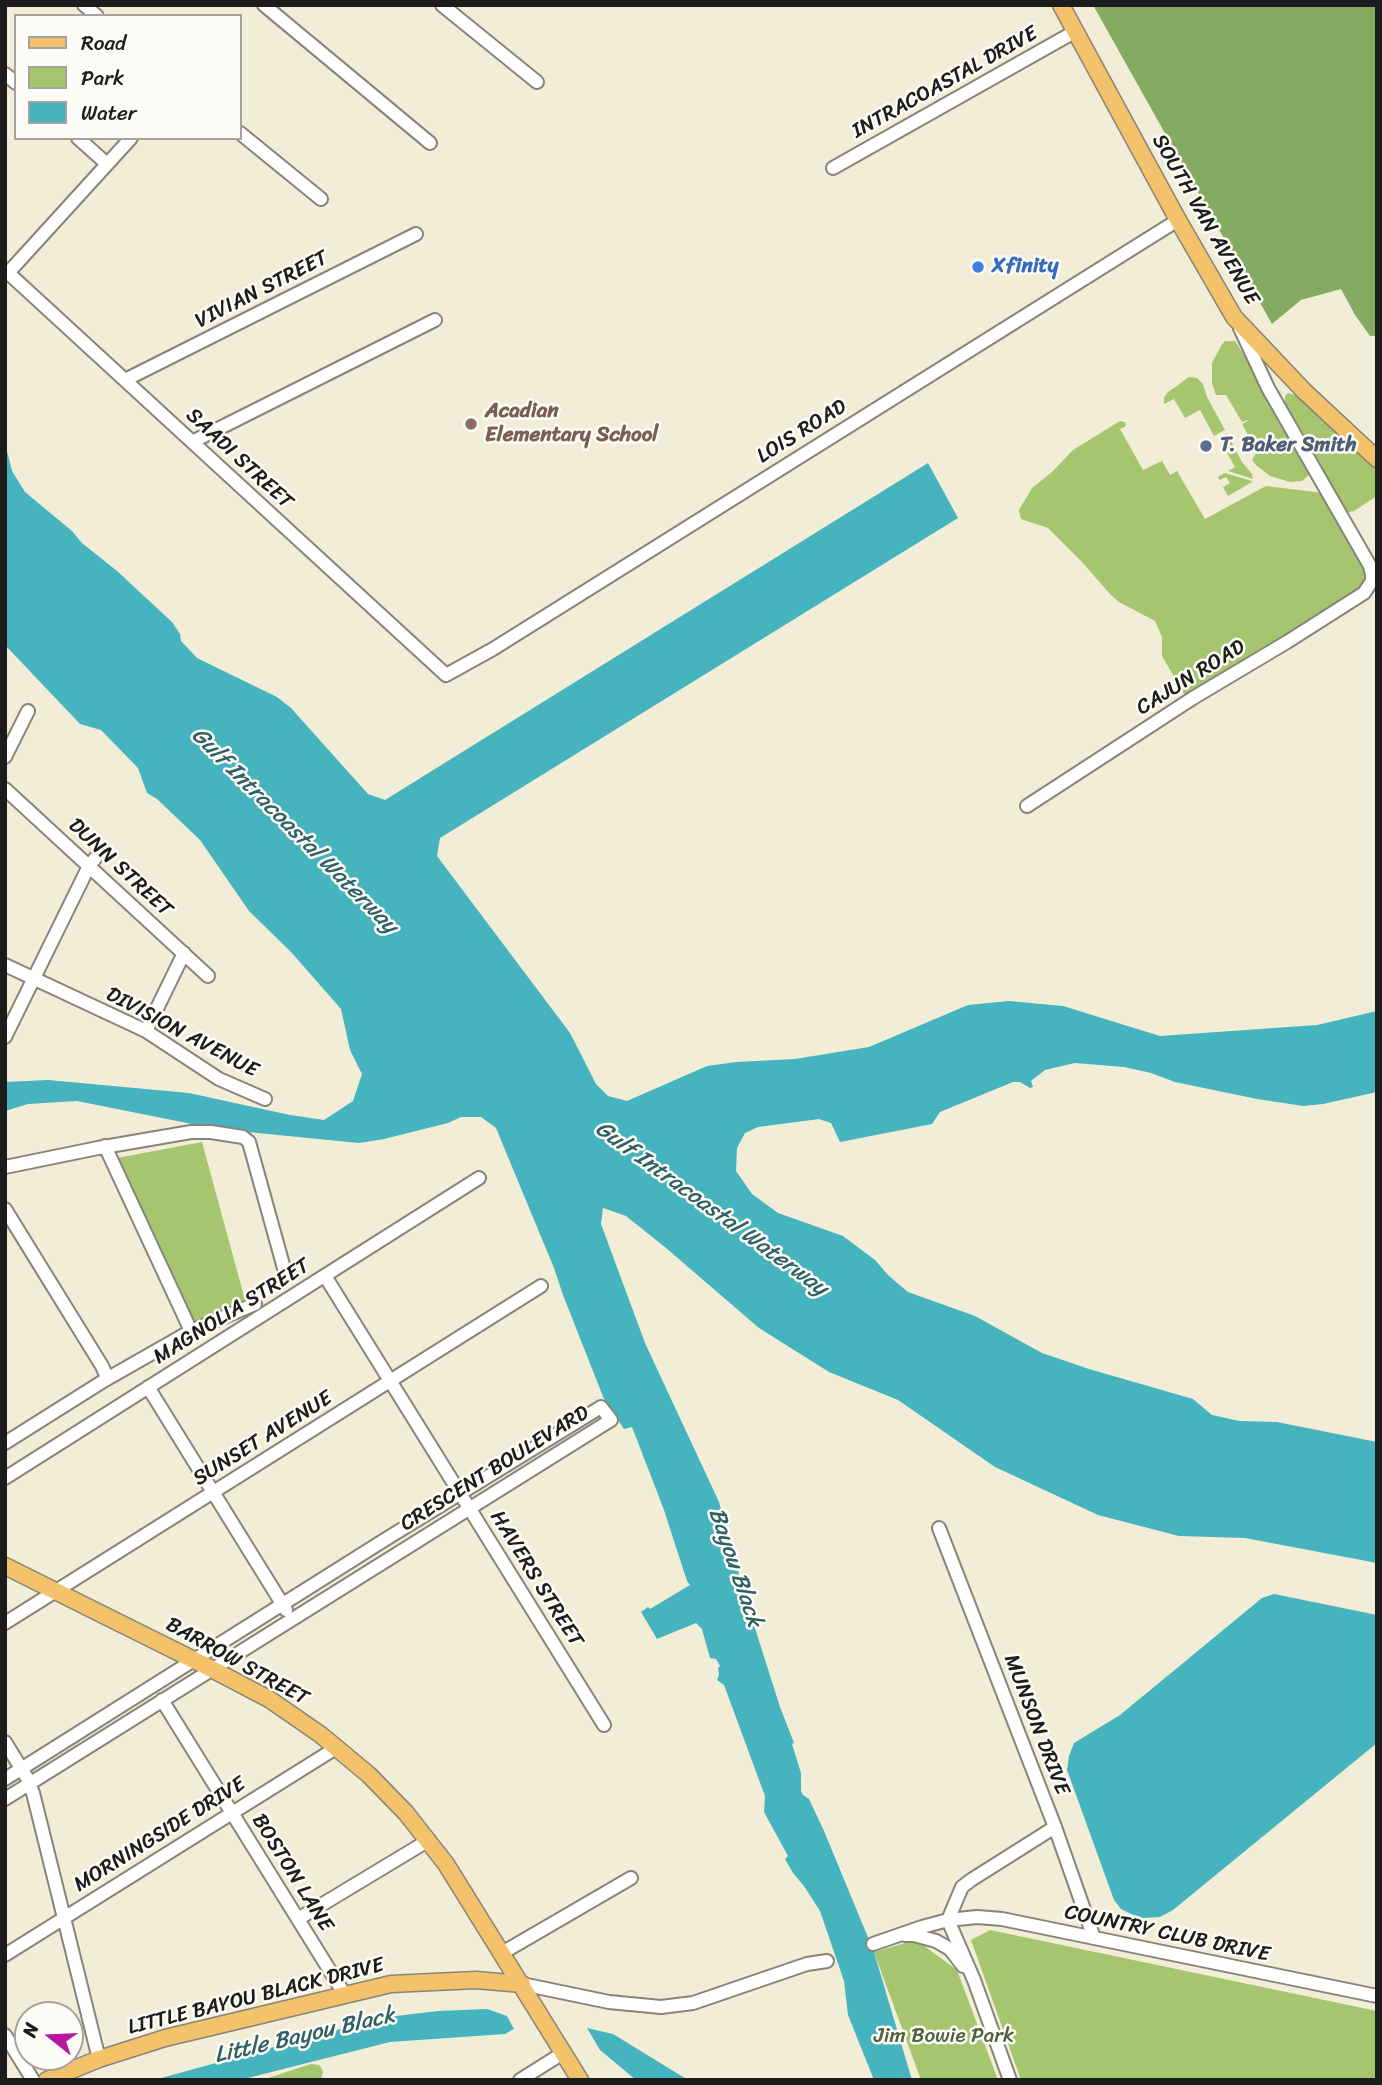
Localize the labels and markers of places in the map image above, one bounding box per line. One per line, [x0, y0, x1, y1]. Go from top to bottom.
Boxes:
place label: Xfinity [992, 254, 1058, 280]
marker: Xfinity [970, 259, 986, 275]
place label: Acadian Elementary School [485, 399, 658, 449]
marker: Acadian Elementary School [463, 416, 479, 432]
place label: T. Baker Smith [1220, 433, 1356, 459]
marker: T. Baker Smith [1198, 438, 1214, 454]

